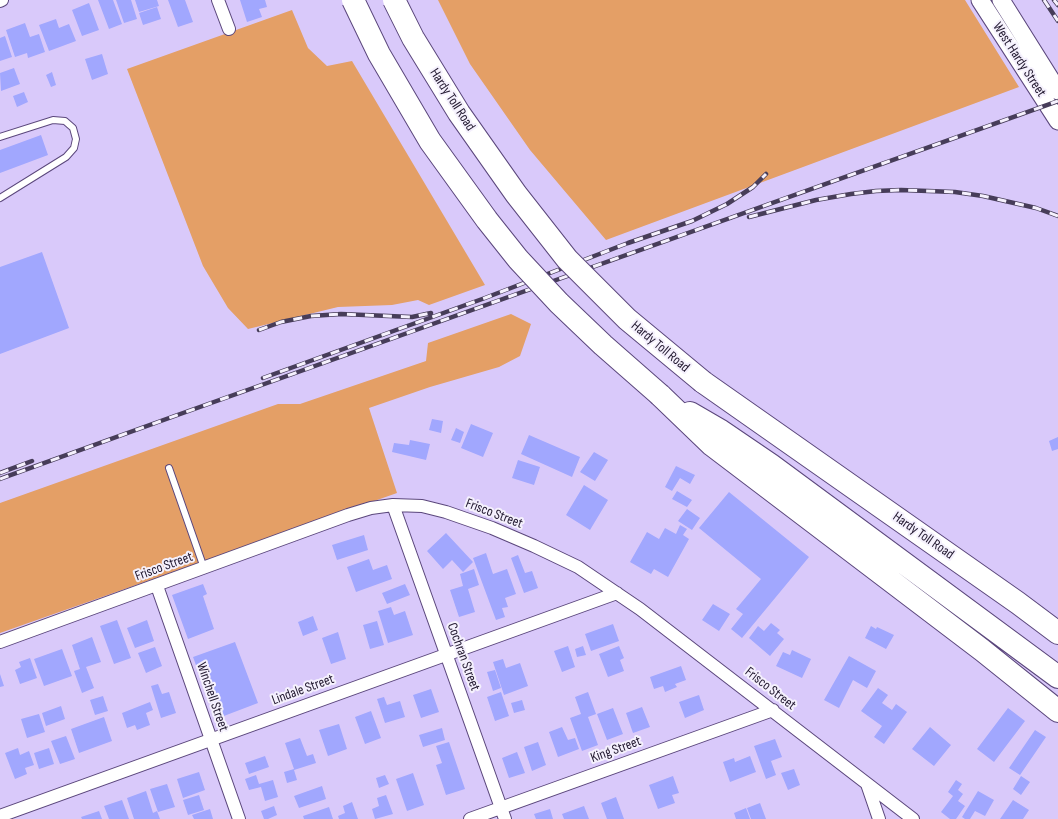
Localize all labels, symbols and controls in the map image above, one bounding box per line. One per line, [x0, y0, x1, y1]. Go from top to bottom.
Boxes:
street label: West Hardy Street [989, 20, 1049, 100]
street label: Hardy Toll Road [426, 66, 478, 134]
street label: Hardy Toll Road [627, 318, 693, 376]
street label: Frisco Street [463, 495, 525, 533]
street label: Hardy Toll Road [889, 509, 957, 563]
street label: Frisco Street [133, 549, 195, 585]
street label: Cochran Street [443, 621, 483, 693]
street label: Winchell Street [192, 660, 232, 734]
street label: Frisco Street [741, 664, 799, 714]
street label: Lindale Street [270, 671, 336, 709]
street label: King Street [589, 733, 643, 767]

